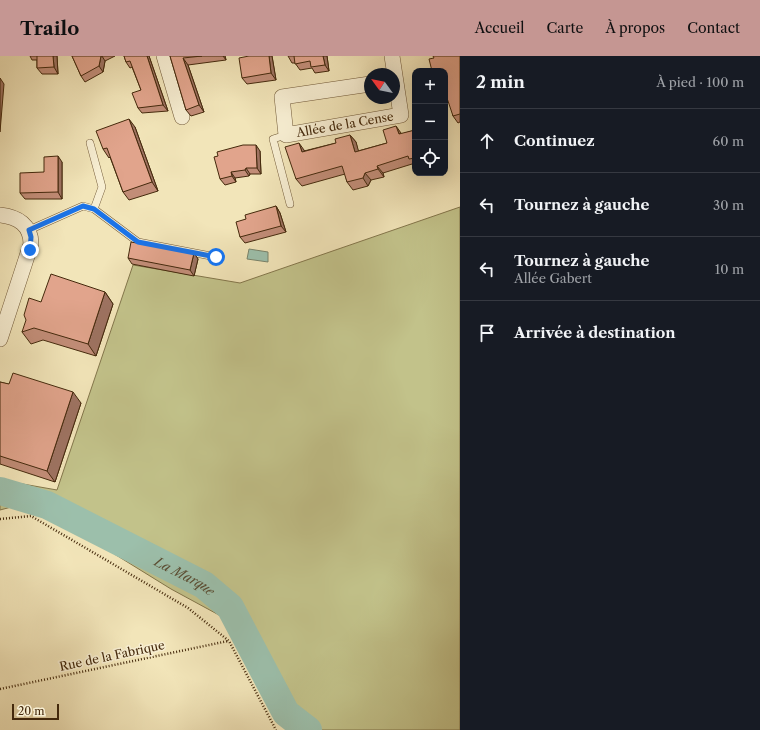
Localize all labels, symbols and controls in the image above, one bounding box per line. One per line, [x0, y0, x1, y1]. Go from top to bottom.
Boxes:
text: Trailo [20, 17, 79, 40]
text: Accueil [475, 19, 525, 37]
text: Carte [547, 19, 583, 37]
text: À propos [605, 19, 665, 37]
text: Contact [687, 19, 740, 37]
north arrow [364, 68, 400, 104]
map controls [412, 68, 448, 176]
button: + [412, 68, 448, 104]
text: 2 min [476, 72, 525, 92]
text: À pied · 100 m [656, 74, 744, 90]
button: − [412, 104, 448, 140]
street label: Allée de la Cense [294, 108, 395, 140]
icon: ahead [476, 130, 498, 152]
text: Continuez [514, 131, 595, 150]
text: 60 m [713, 133, 744, 149]
button: locate [412, 140, 448, 176]
icon: left [476, 194, 498, 216]
text: Tournez à gauche [514, 195, 650, 214]
text: 30 m [713, 197, 744, 213]
route end [21, 241, 39, 259]
route start [207, 248, 225, 266]
text: Tournez à gauche [514, 251, 650, 270]
icon: left [476, 258, 498, 280]
text: 10 m [715, 261, 744, 277]
text: Allée Gabert [514, 270, 592, 286]
icon: arrive [476, 322, 498, 344]
text: Arrivée à destination [514, 323, 676, 342]
water label: La Marque [151, 553, 219, 599]
street label: Rue de la Fabrique [58, 637, 166, 674]
scale bar [12, 702, 59, 721]
text: 20 m [18, 704, 44, 718]

